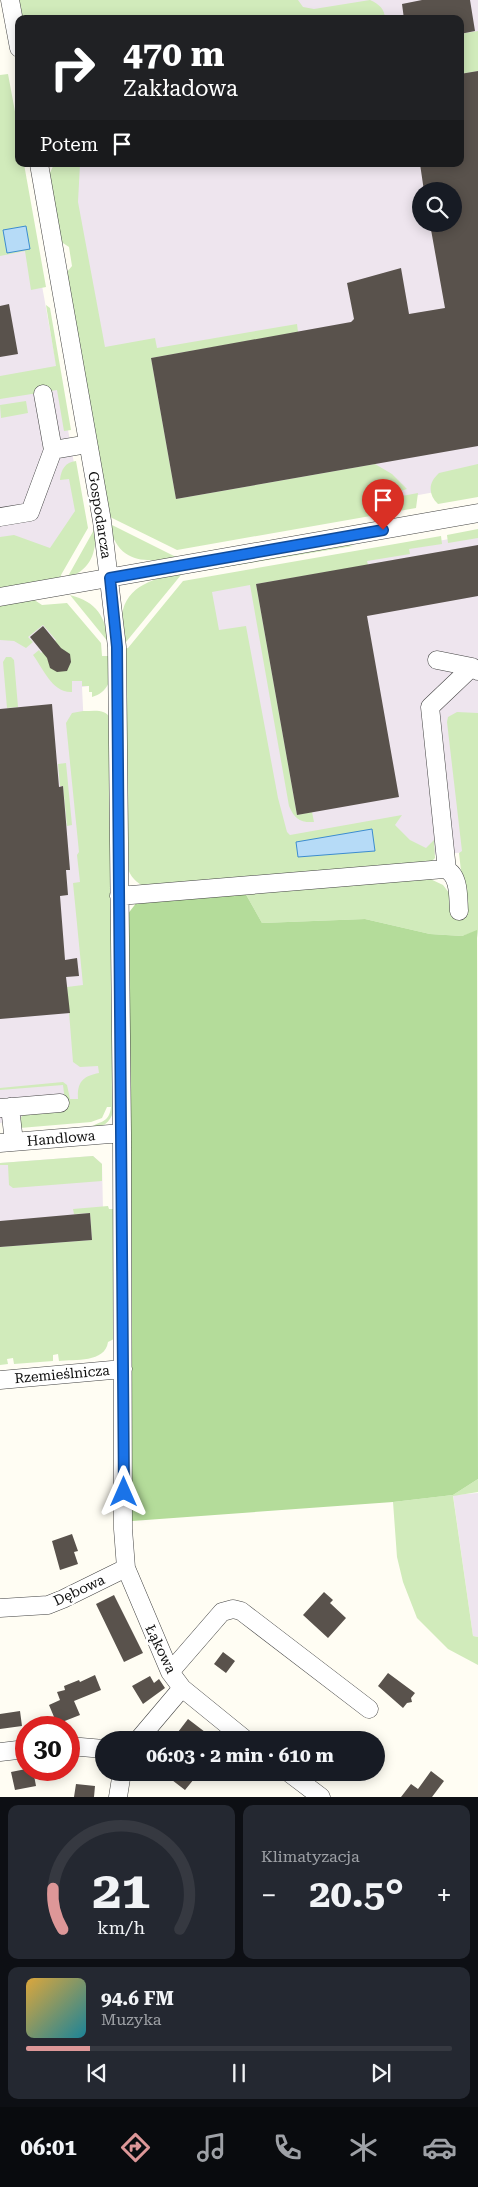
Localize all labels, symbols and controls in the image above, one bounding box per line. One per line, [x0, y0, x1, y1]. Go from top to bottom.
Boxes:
text: 470 m [123, 34, 224, 75]
icon: right [40, 35, 105, 100]
text: Zakładowa [123, 76, 238, 101]
icon: arrive [108, 130, 136, 158]
text: Potem [40, 133, 98, 156]
map controls [412, 182, 462, 232]
button: search [412, 182, 462, 232]
street label: Gospodarcza [85, 470, 115, 560]
pin [362, 479, 404, 530]
icon: arrive [369, 486, 397, 514]
street label: Handlowa [26, 1127, 96, 1149]
street label: Rzemieślnicza [14, 1362, 111, 1386]
position arrow [97, 1465, 149, 1517]
street label: Dębowa [51, 1571, 108, 1609]
street label: Łąkowa [142, 1622, 180, 1676]
speed limit sign: 30 [15, 1716, 80, 1781]
text: 06:03 · 2 min · 610 m [146, 1744, 334, 1767]
text: Klimatyzacja [261, 1847, 360, 1866]
text: 21 [92, 1860, 151, 1921]
text: 20.5° [309, 1872, 404, 1916]
text: − [261, 1879, 277, 1912]
text: + [436, 1879, 452, 1912]
text: km/h [98, 1917, 146, 1938]
text: 94.6 FM [101, 1987, 174, 2010]
text: Muzyka [101, 2010, 162, 2029]
icon: previous [83, 2059, 111, 2087]
icon: pause [225, 2059, 253, 2087]
icon: next [367, 2059, 395, 2087]
icon: directions [118, 2130, 153, 2165]
icon: music [194, 2130, 229, 2165]
icon: phone [270, 2130, 305, 2165]
icon: climate [346, 2130, 381, 2165]
icon: car [422, 2130, 457, 2165]
text: 06:01 [21, 2135, 77, 2160]

